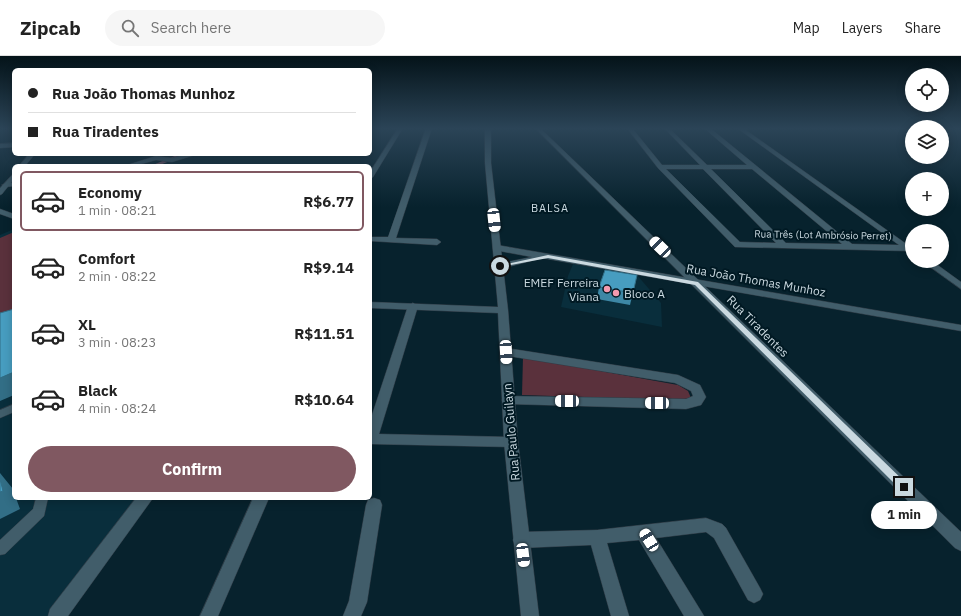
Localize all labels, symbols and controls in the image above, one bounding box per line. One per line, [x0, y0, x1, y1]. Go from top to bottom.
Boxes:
search box [105, 10, 385, 46]
text: Zipcab [20, 16, 81, 40]
icon: search [119, 17, 141, 39]
text: Search here [151, 18, 231, 37]
text: Map [793, 19, 820, 37]
text: Layers [842, 19, 883, 37]
text: Share [905, 19, 941, 37]
map controls [905, 68, 949, 268]
button: locate [905, 68, 949, 112]
text: Rua João Thomas Munhoz [52, 84, 235, 103]
button: layers [905, 120, 949, 164]
text: Rua Tiradentes [52, 122, 159, 141]
button: + [905, 172, 949, 216]
icon: car [30, 183, 66, 219]
text: Economy [78, 183, 142, 202]
text: R$6.77 [303, 192, 354, 211]
district label: BALSA [531, 201, 569, 215]
text: 1 min · 08:21 [78, 202, 156, 219]
car [487, 207, 501, 233]
button: − [905, 224, 949, 268]
street label: Rua Três (Lot Ambrósio Perret) [754, 227, 892, 243]
car [647, 234, 673, 260]
icon: car [30, 249, 66, 285]
text: Comfort [78, 249, 135, 268]
route start [491, 257, 509, 275]
text: R$9.14 [303, 258, 354, 277]
street label: Rua João Thomas Munhoz [685, 260, 827, 300]
text: 2 min · 08:22 [78, 268, 156, 285]
place label: EMEF Ferreira Viana [524, 275, 600, 304]
marker: EMEF Ferreira Viana [602, 284, 612, 294]
place label: Bloco A [624, 286, 665, 301]
marker: Bloco A [611, 288, 621, 298]
street label: Rua Tiradentes [724, 292, 792, 360]
icon: car [30, 315, 66, 351]
text: XL [78, 315, 96, 334]
text: R$11.51 [294, 324, 354, 343]
text: 3 min · 08:23 [78, 334, 156, 351]
car [499, 340, 513, 364]
icon: car [30, 381, 66, 417]
text: Black [78, 381, 118, 400]
street label: Rua Paulo Guilayn [499, 383, 523, 481]
text: R$10.64 [294, 390, 354, 409]
car [555, 395, 579, 407]
car [645, 397, 669, 409]
text: 4 min · 08:24 [78, 400, 156, 417]
button: Confirm [28, 446, 356, 492]
route end [895, 478, 913, 496]
callout: 1 min [871, 501, 937, 529]
text: 1 min [887, 506, 921, 523]
car [638, 527, 660, 553]
car [516, 542, 530, 568]

